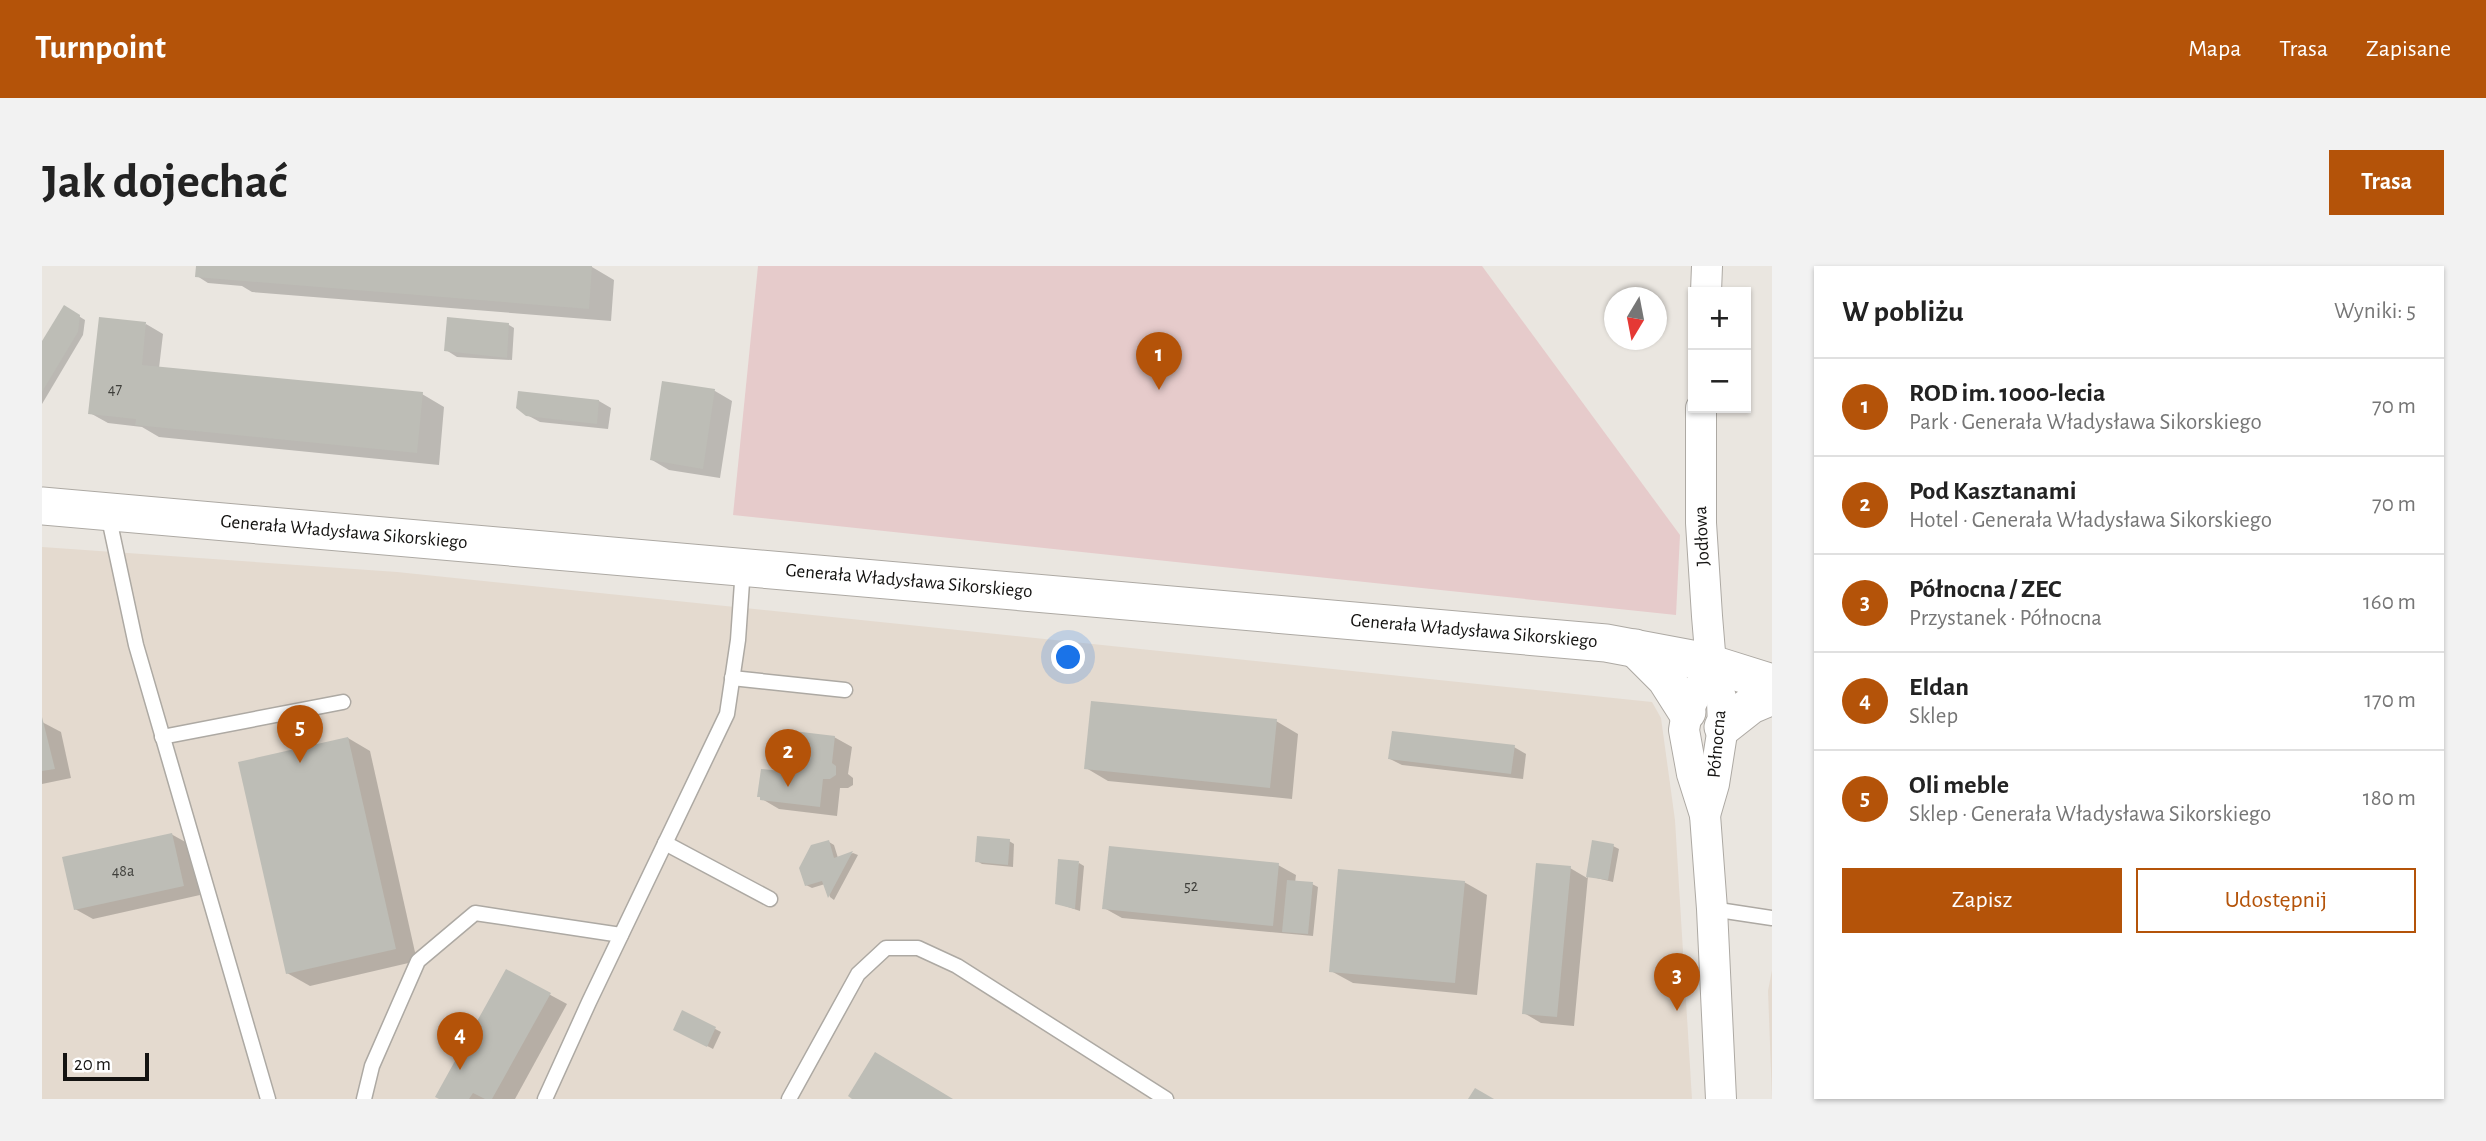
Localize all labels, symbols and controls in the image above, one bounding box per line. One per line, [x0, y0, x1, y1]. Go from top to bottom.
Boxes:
text: Turnpoint [35, 32, 166, 65]
text: Mapa [2188, 37, 2241, 61]
text: Trasa [2279, 37, 2328, 61]
text: Zapisane [2366, 37, 2451, 61]
button: Trasa [2329, 150, 2444, 215]
text: Jak dojechać [42, 158, 287, 207]
north arrow [1604, 287, 1667, 350]
map controls [1688, 287, 1751, 413]
button: + [1688, 287, 1751, 350]
text: W pobliżu [1842, 297, 1964, 327]
text: Wyniki: 5 [2334, 300, 2416, 323]
pin: 1 [1136, 332, 1182, 390]
button: − [1688, 350, 1751, 413]
text: ROD im. 1000-lecia [1909, 380, 2106, 406]
house number: 47 [108, 381, 123, 397]
text: 1 [1861, 395, 1869, 418]
text: 70 m [2372, 395, 2416, 418]
text: Park · Generała Władysława Sikorskiego [1909, 411, 2262, 434]
text: Pod Kasztanami [1909, 478, 2076, 504]
text: 2 [1860, 493, 1870, 516]
text: 70 m [2372, 493, 2416, 516]
street label: Jodłowa [1691, 505, 1713, 566]
text: Hotel · Generała Władysława Sikorskiego [1909, 509, 2272, 532]
street label: Generała Władysława Sikorskiego [220, 512, 468, 552]
street label: Generała Władysława Sikorskiego [785, 561, 1033, 601]
text: Północna / ZEC [1909, 576, 2061, 602]
text: 3 [1860, 591, 1870, 614]
text: 160 m [2363, 591, 2416, 614]
text: Przystanek · Północna [1909, 607, 2102, 630]
street label: Generała Władysława Sikorskiego [1350, 611, 1598, 651]
your location [1051, 640, 1085, 674]
text: Eldan [1909, 674, 1969, 700]
text: 4 [1859, 689, 1871, 712]
text: 170 m [2364, 689, 2416, 712]
pin: 5 [277, 705, 323, 763]
text: Sklep [1909, 705, 1958, 728]
street label: Północna [1705, 709, 1729, 779]
pin: 2 [765, 729, 811, 787]
text: Oli meble [1909, 772, 2009, 798]
text: 5 [1860, 787, 1870, 810]
text: 180 m [2363, 787, 2416, 810]
text: Sklep · Generała Władysława Sikorskiego [1909, 803, 2271, 826]
house number: 48a [112, 863, 134, 879]
button: Zapisz [1842, 868, 2122, 933]
button: Udostępnij [2136, 868, 2416, 933]
house number: 52 [1184, 878, 1198, 894]
pin: 3 [1654, 953, 1700, 1011]
pin: 4 [437, 1012, 483, 1070]
scale bar [63, 1050, 149, 1082]
text: 20 m [74, 1055, 111, 1074]

